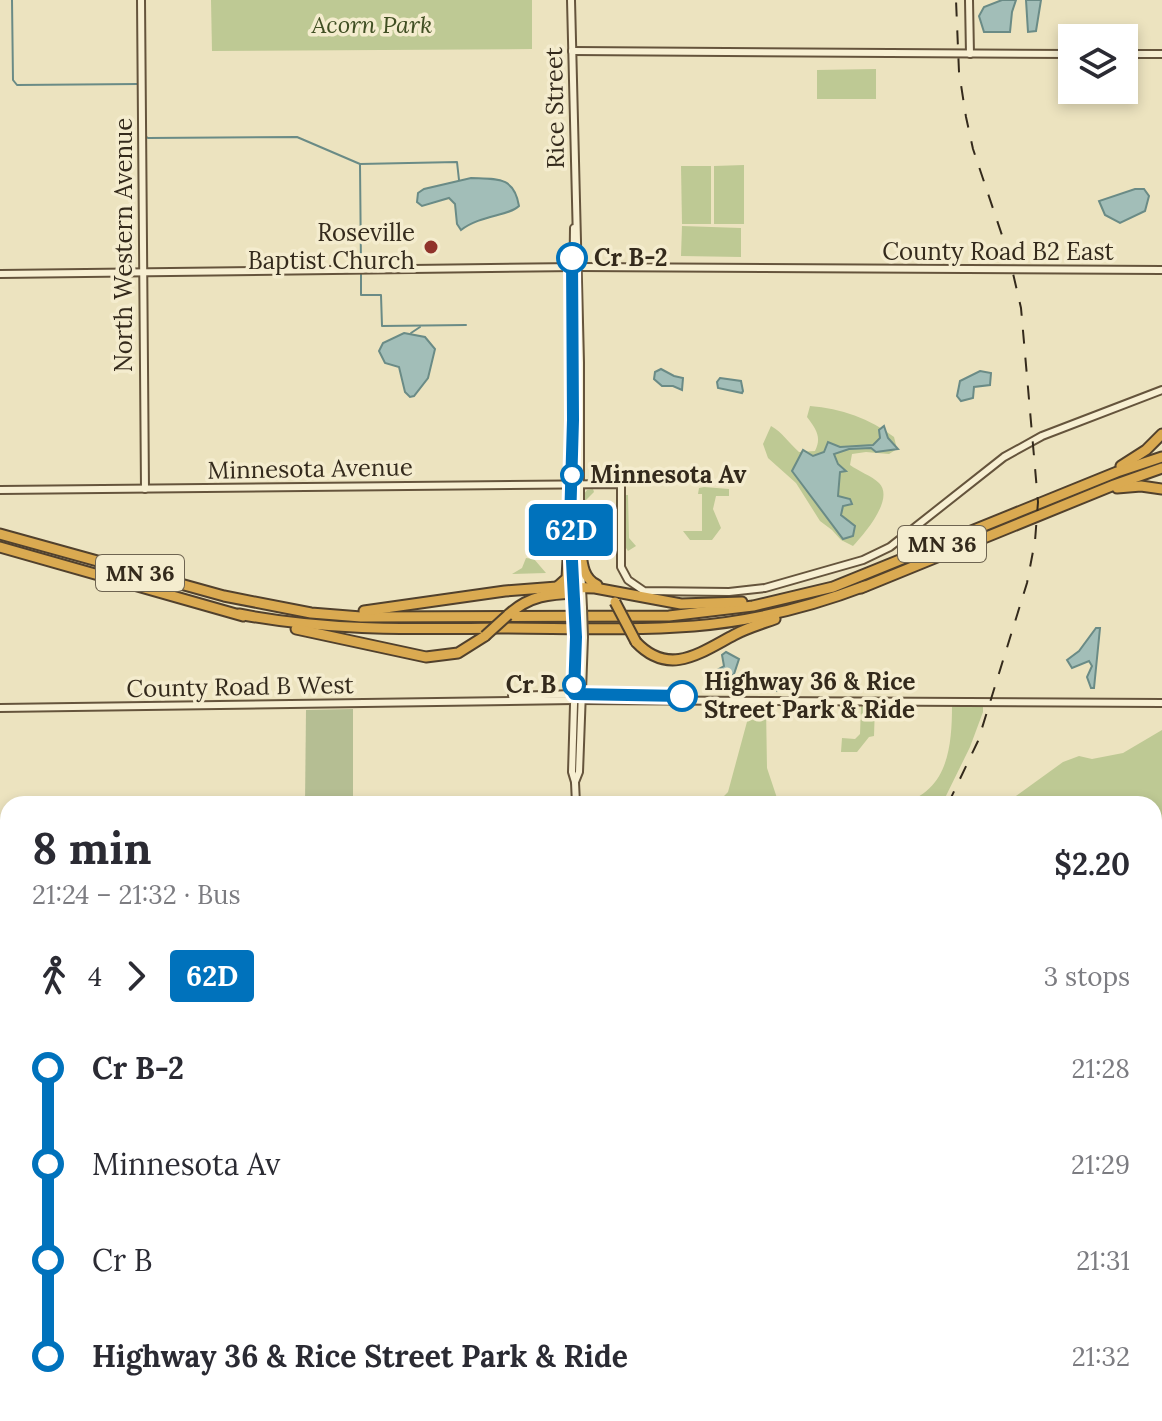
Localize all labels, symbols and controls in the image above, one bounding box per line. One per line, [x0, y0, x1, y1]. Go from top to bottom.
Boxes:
park label: Acorn Park [310, 9, 433, 40]
map controls [1058, 24, 1138, 104]
button: layers [1058, 24, 1138, 104]
street label: Rice Street [538, 46, 571, 169]
street label: North Western Avenue [108, 118, 139, 372]
place label: Roseville Baptist Church [248, 217, 415, 276]
street label: County Road B2 East [882, 236, 1115, 267]
marker: Roseville Baptist Church [422, 238, 440, 256]
place label: Cr B-2 [594, 242, 668, 273]
marker: Cr B-2 [557, 243, 587, 273]
street label: Minnesota Avenue [207, 451, 413, 486]
place label: Minnesota Av [590, 459, 746, 490]
marker: Minnesota Av [561, 464, 583, 486]
line badge: 62D [525, 504, 617, 556]
text: 62D [545, 512, 597, 548]
road number: MN 36 [898, 526, 986, 562]
road number: MN 36 [96, 555, 184, 591]
place label: Highway 36 & Rice Street Park & Ride [704, 666, 916, 725]
street label: County Road B West [126, 669, 355, 704]
place label: Cr B [506, 669, 556, 700]
marker: Cr B [563, 674, 585, 696]
marker: Highway 36 & Rice Street Park & Ride [667, 681, 697, 711]
text: 8 min [32, 820, 152, 876]
text: $2.20 [1054, 845, 1130, 883]
text: 21:24 – 21:32 · Bus [32, 878, 241, 911]
icon: walk [32, 954, 76, 998]
icon: forward [114, 954, 158, 998]
text: 62D [186, 958, 238, 994]
text: 4 [88, 960, 102, 993]
text: 3 stops [1044, 960, 1130, 993]
text: Cr B-2 [92, 1049, 184, 1087]
text: 21:28 [1071, 1052, 1130, 1085]
text: Minnesota Av [92, 1145, 280, 1183]
text: 21:29 [1071, 1148, 1130, 1181]
text: Cr B [92, 1241, 153, 1279]
text: 21:31 [1076, 1244, 1130, 1277]
text: Highway 36 & Rice Street Park & Ride [92, 1337, 628, 1375]
text: 21:32 [1072, 1340, 1130, 1373]

